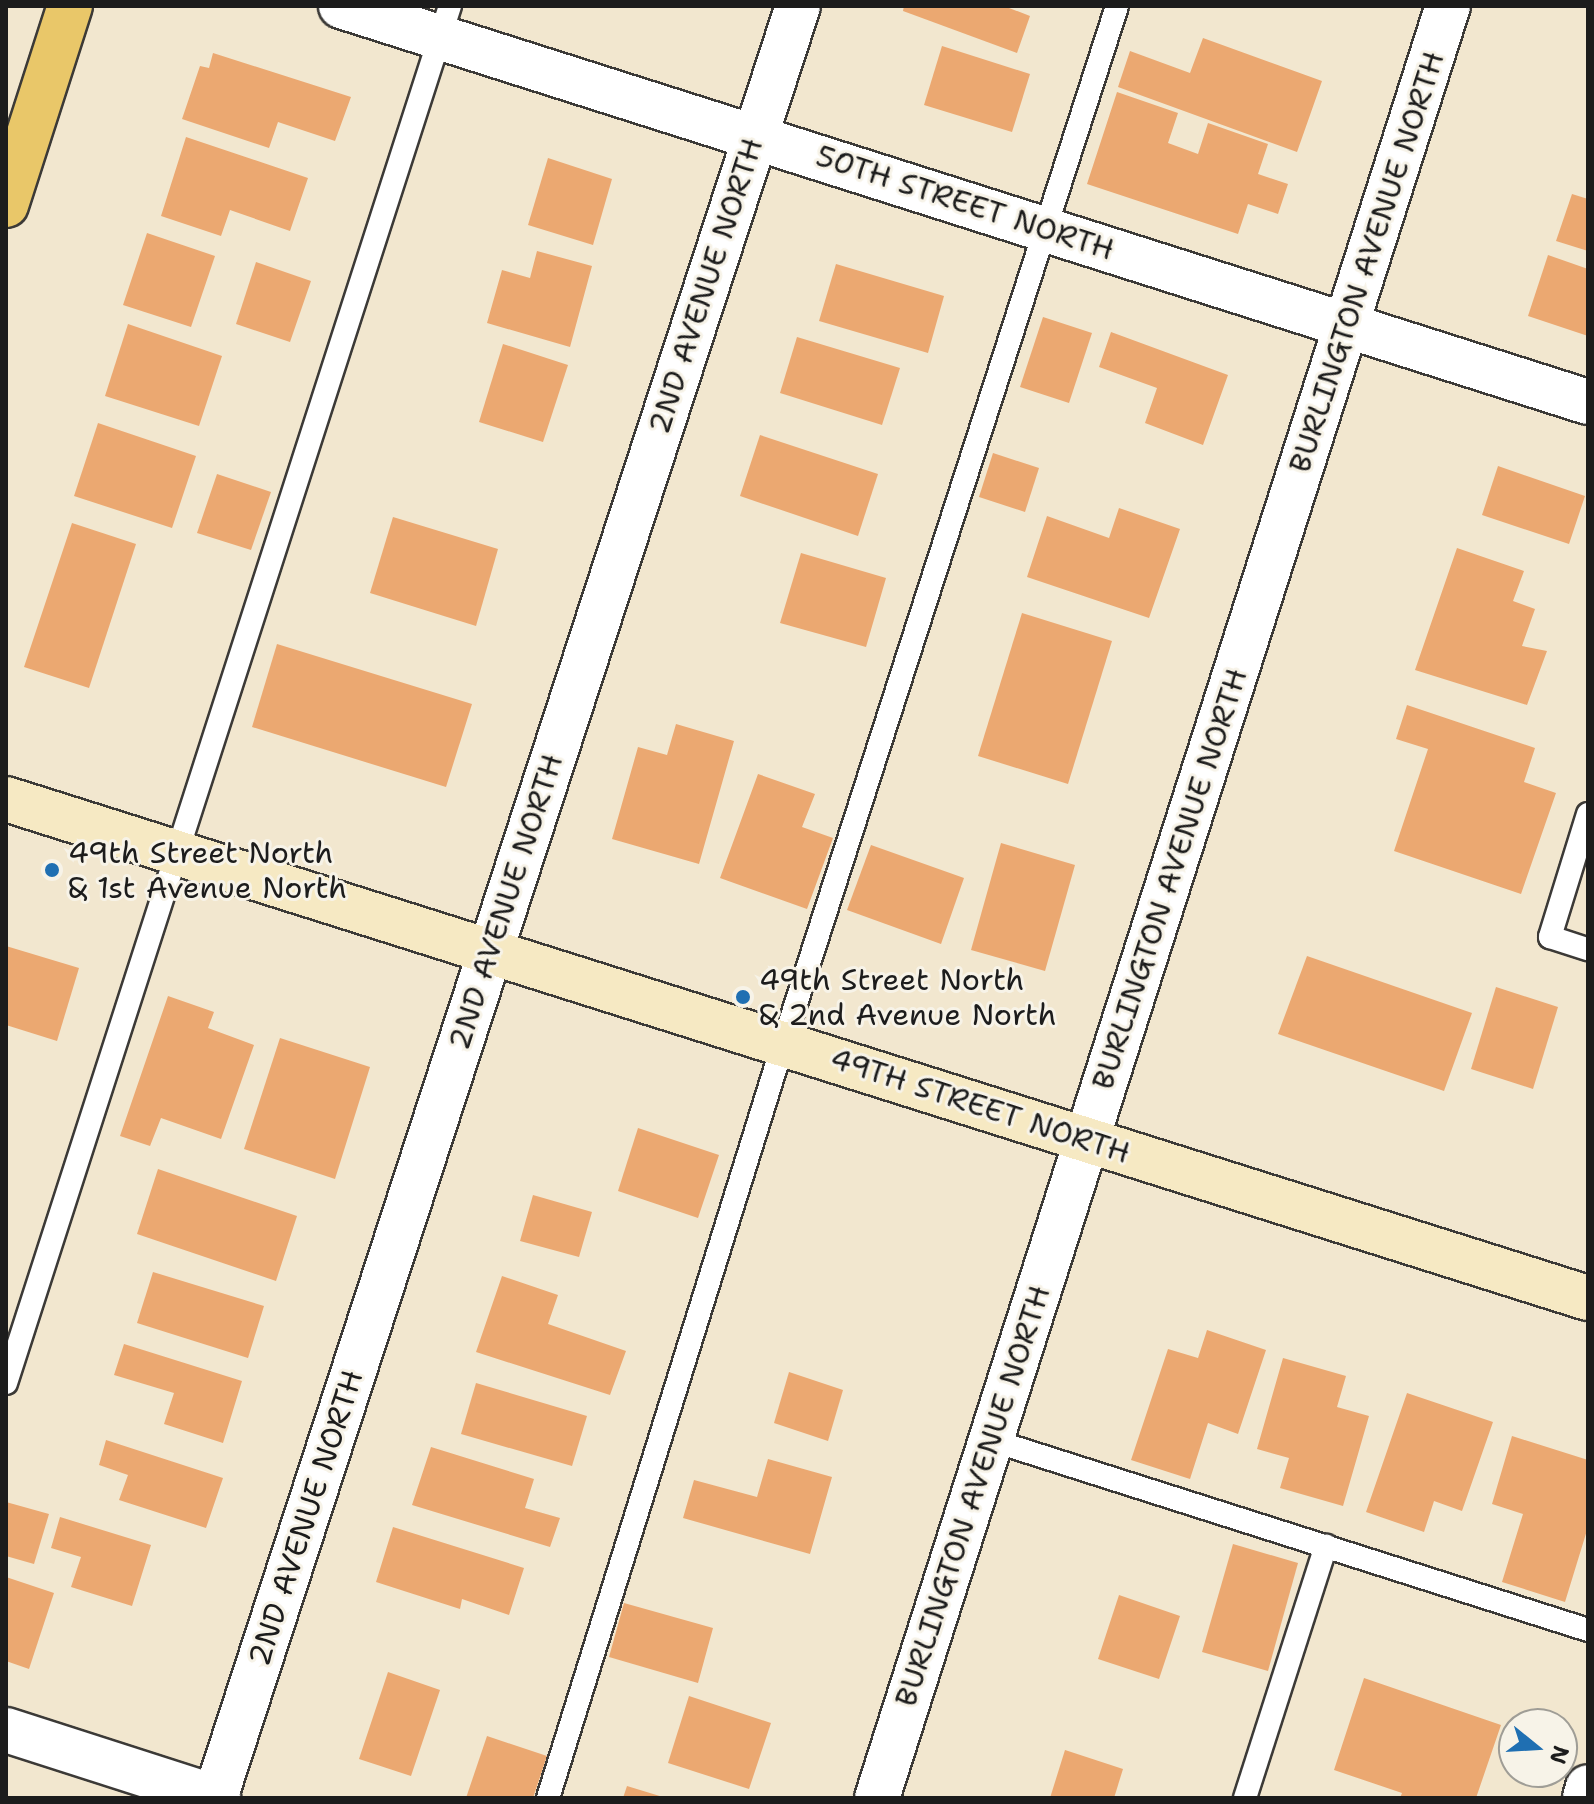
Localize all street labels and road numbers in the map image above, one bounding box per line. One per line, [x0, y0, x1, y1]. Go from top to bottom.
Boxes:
street label: BURLINGTON AVENUE NORTH [1282, 47, 1452, 477]
street label: 2ND AVENUE NORTH [641, 134, 771, 438]
street label: 50TH STREET NORTH [811, 138, 1119, 268]
street label: BURLINGTON AVENUE NORTH [1085, 664, 1255, 1094]
street label: 2ND AVENUE NORTH [441, 750, 571, 1054]
street label: 49TH STREET NORTH [826, 1041, 1134, 1171]
street label: BURLINGTON AVENUE NORTH [888, 1281, 1058, 1711]
street label: 2ND AVENUE NORTH [241, 1366, 371, 1670]

